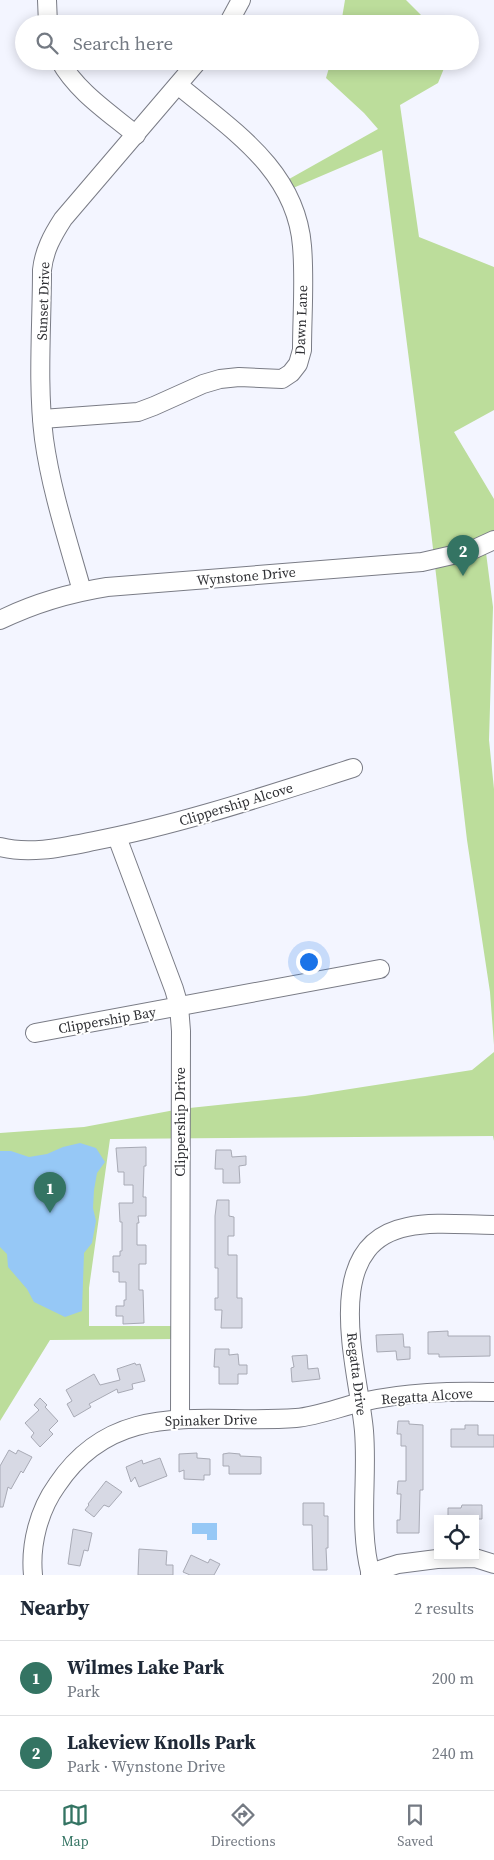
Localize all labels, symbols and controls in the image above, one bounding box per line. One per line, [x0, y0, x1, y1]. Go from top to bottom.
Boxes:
search box [15, 15, 479, 70]
icon: search [33, 29, 61, 57]
text: Search here [73, 30, 173, 56]
street label: Sunset Drive [32, 261, 54, 341]
street label: Dawn Lane [290, 285, 312, 355]
pin: 2 [447, 535, 479, 576]
street label: Wynstone Drive [196, 562, 296, 590]
street label: Clippership Alcove [177, 777, 295, 831]
your location [296, 949, 322, 975]
street label: Clippership Bay [57, 1001, 158, 1038]
street label: Clippership Drive [170, 1067, 190, 1177]
pin: 1 [34, 1172, 66, 1213]
street label: Regatta Drive [342, 1331, 372, 1417]
street label: Regatta Alcove [381, 1383, 473, 1409]
street label: Spinaker Drive [165, 1409, 257, 1431]
map controls [434, 1515, 479, 1560]
button: locate [434, 1515, 479, 1560]
text: Nearby [20, 1593, 90, 1622]
text: 2 results [414, 1597, 474, 1619]
text: Wilmes Lake Park [67, 1654, 224, 1680]
text: 1 [32, 1667, 40, 1689]
text: 200 m [432, 1667, 474, 1689]
text: Park [67, 1680, 100, 1702]
text: Lakeview Knolls Park [67, 1729, 256, 1755]
text: 2 [32, 1742, 40, 1764]
text: 240 m [432, 1742, 474, 1764]
text: Park · Wynstone Drive [67, 1755, 225, 1777]
tab: Map [61, 1801, 89, 1851]
tab: Directions [211, 1801, 275, 1851]
tab: Saved [397, 1801, 433, 1851]

